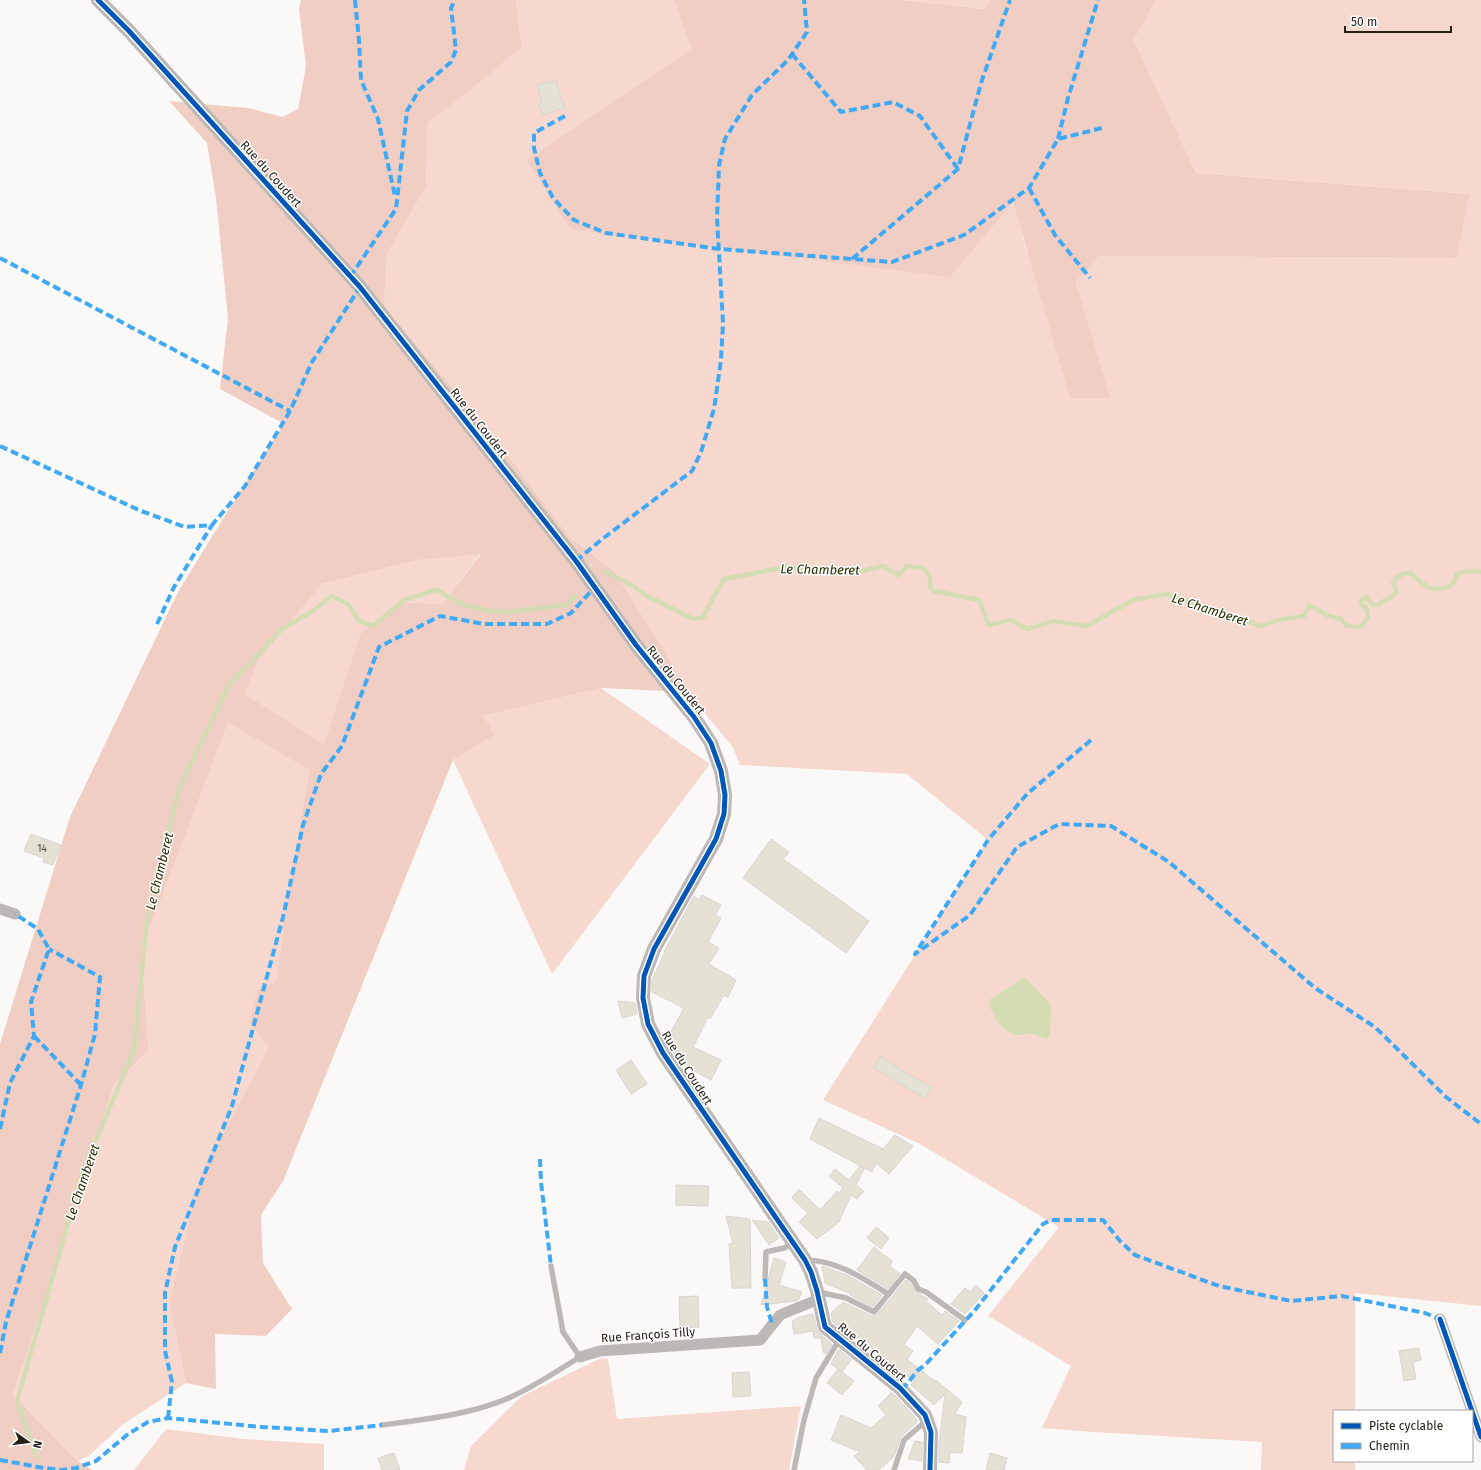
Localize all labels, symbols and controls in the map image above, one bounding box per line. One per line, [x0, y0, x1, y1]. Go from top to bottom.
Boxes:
scale bar [1345, 8, 1451, 34]
text: 50 m [1351, 15, 1377, 29]
street label: Rue du Coudert [238, 138, 305, 211]
street label: Rue du Coudert [447, 385, 511, 461]
water label: Le Chamberet [780, 561, 860, 578]
water label: Le Chamberet [1170, 590, 1250, 629]
street label: Rue du Coudert [644, 643, 708, 718]
water label: Le Chamberet [143, 830, 176, 911]
house number: 14 [37, 843, 48, 855]
street label: Rue du Coudert [659, 1028, 716, 1108]
water label: Le Chamberet [62, 1142, 103, 1222]
street label: Rue du Coudert [835, 1319, 909, 1385]
street label: Rue François Tilly [600, 1325, 696, 1345]
legend [1333, 1410, 1473, 1462]
text: Piste cyclable [1369, 1419, 1443, 1433]
north arrow [8, 1422, 48, 1462]
text: N [30, 1439, 44, 1449]
text: Chemin [1369, 1439, 1410, 1453]

